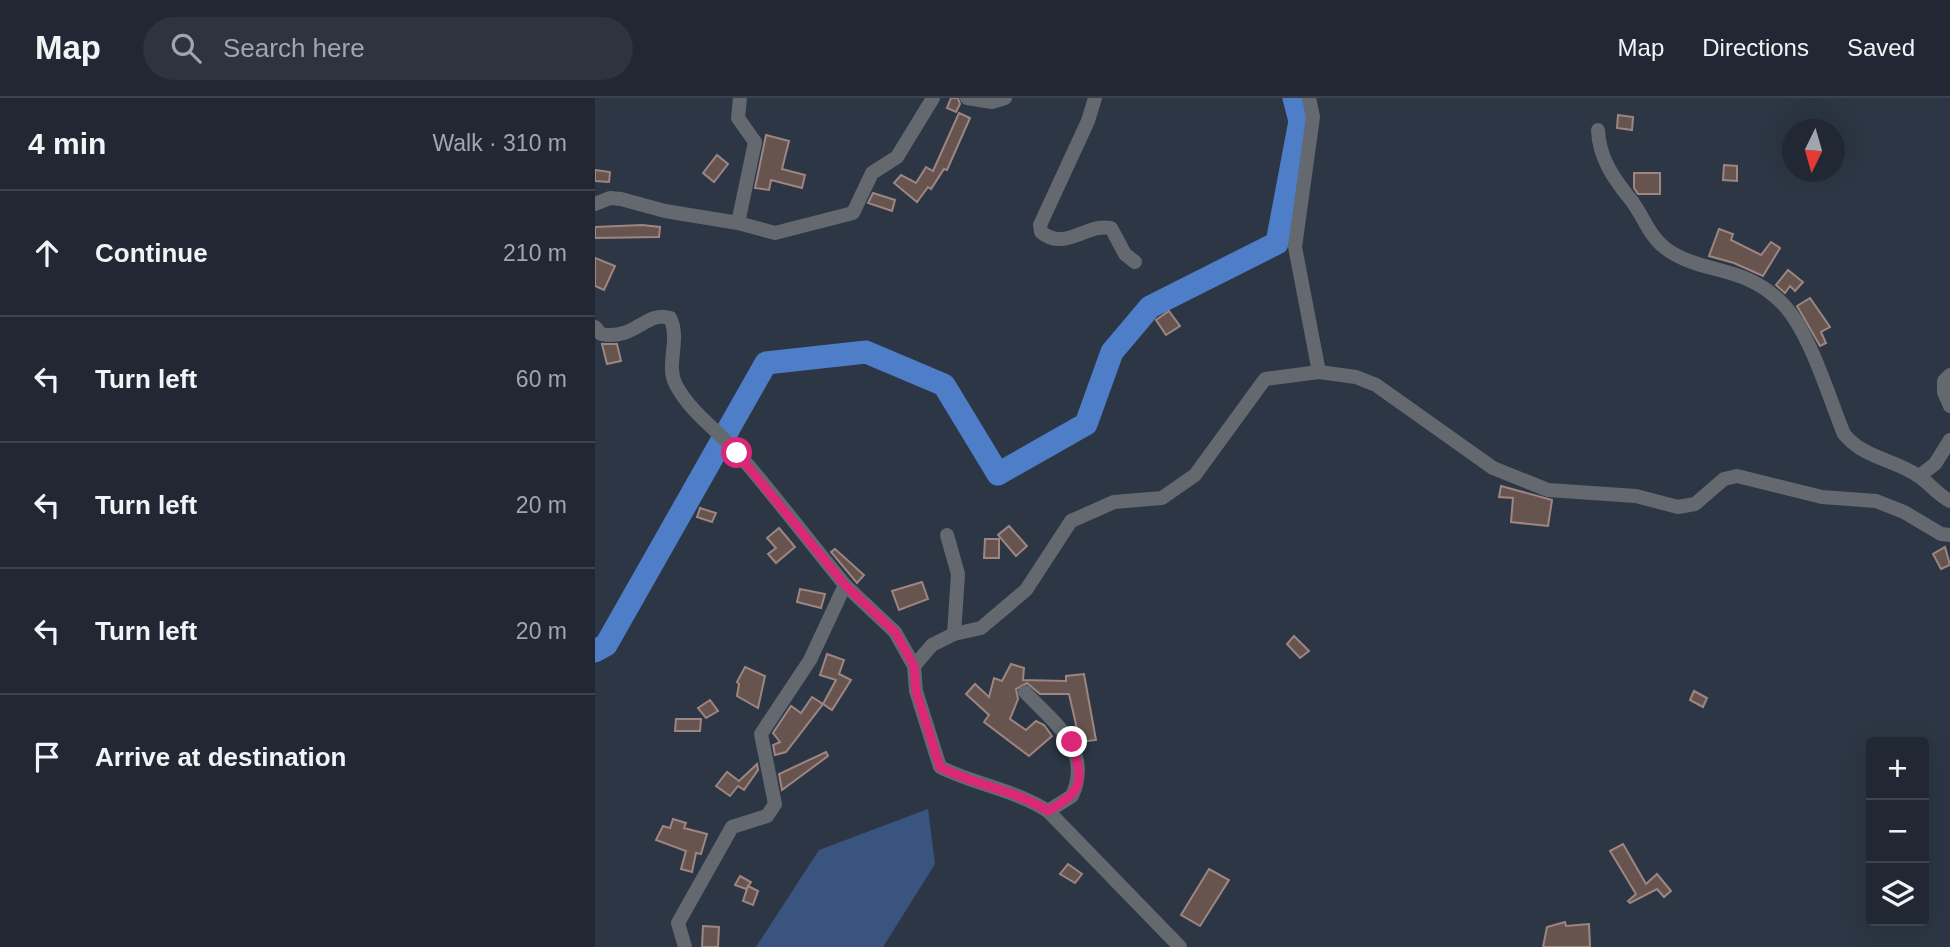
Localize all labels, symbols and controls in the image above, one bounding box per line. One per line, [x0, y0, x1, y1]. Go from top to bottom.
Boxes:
search box [143, 17, 633, 80]
text: Map [35, 29, 101, 66]
icon: search [167, 29, 205, 67]
text: Search here [223, 33, 365, 63]
text: Map [1618, 34, 1664, 61]
text: Directions [1702, 34, 1809, 61]
text: Saved [1847, 34, 1915, 61]
north arrow [1782, 119, 1845, 182]
text: 4 min [28, 127, 106, 160]
text: Walk · 310 m [432, 130, 567, 156]
icon: ahead [28, 234, 66, 272]
text: Continue [95, 238, 208, 268]
text: 210 m [503, 240, 567, 266]
icon: left [28, 360, 66, 398]
text: Turn left [95, 364, 197, 394]
text: 60 m [516, 366, 567, 392]
route start [721, 437, 752, 468]
icon: left [28, 486, 66, 524]
text: Turn left [95, 490, 197, 520]
text: 20 m [516, 492, 567, 518]
icon: left [28, 612, 66, 650]
text: Turn left [95, 616, 197, 646]
text: 20 m [516, 618, 567, 644]
route end [1056, 726, 1087, 757]
map controls [1866, 737, 1929, 926]
button: + [1866, 737, 1929, 800]
icon: arrive [28, 738, 66, 776]
text: Arrive at destination [95, 742, 346, 772]
button: − [1866, 800, 1929, 863]
button: layers [1866, 863, 1929, 926]

